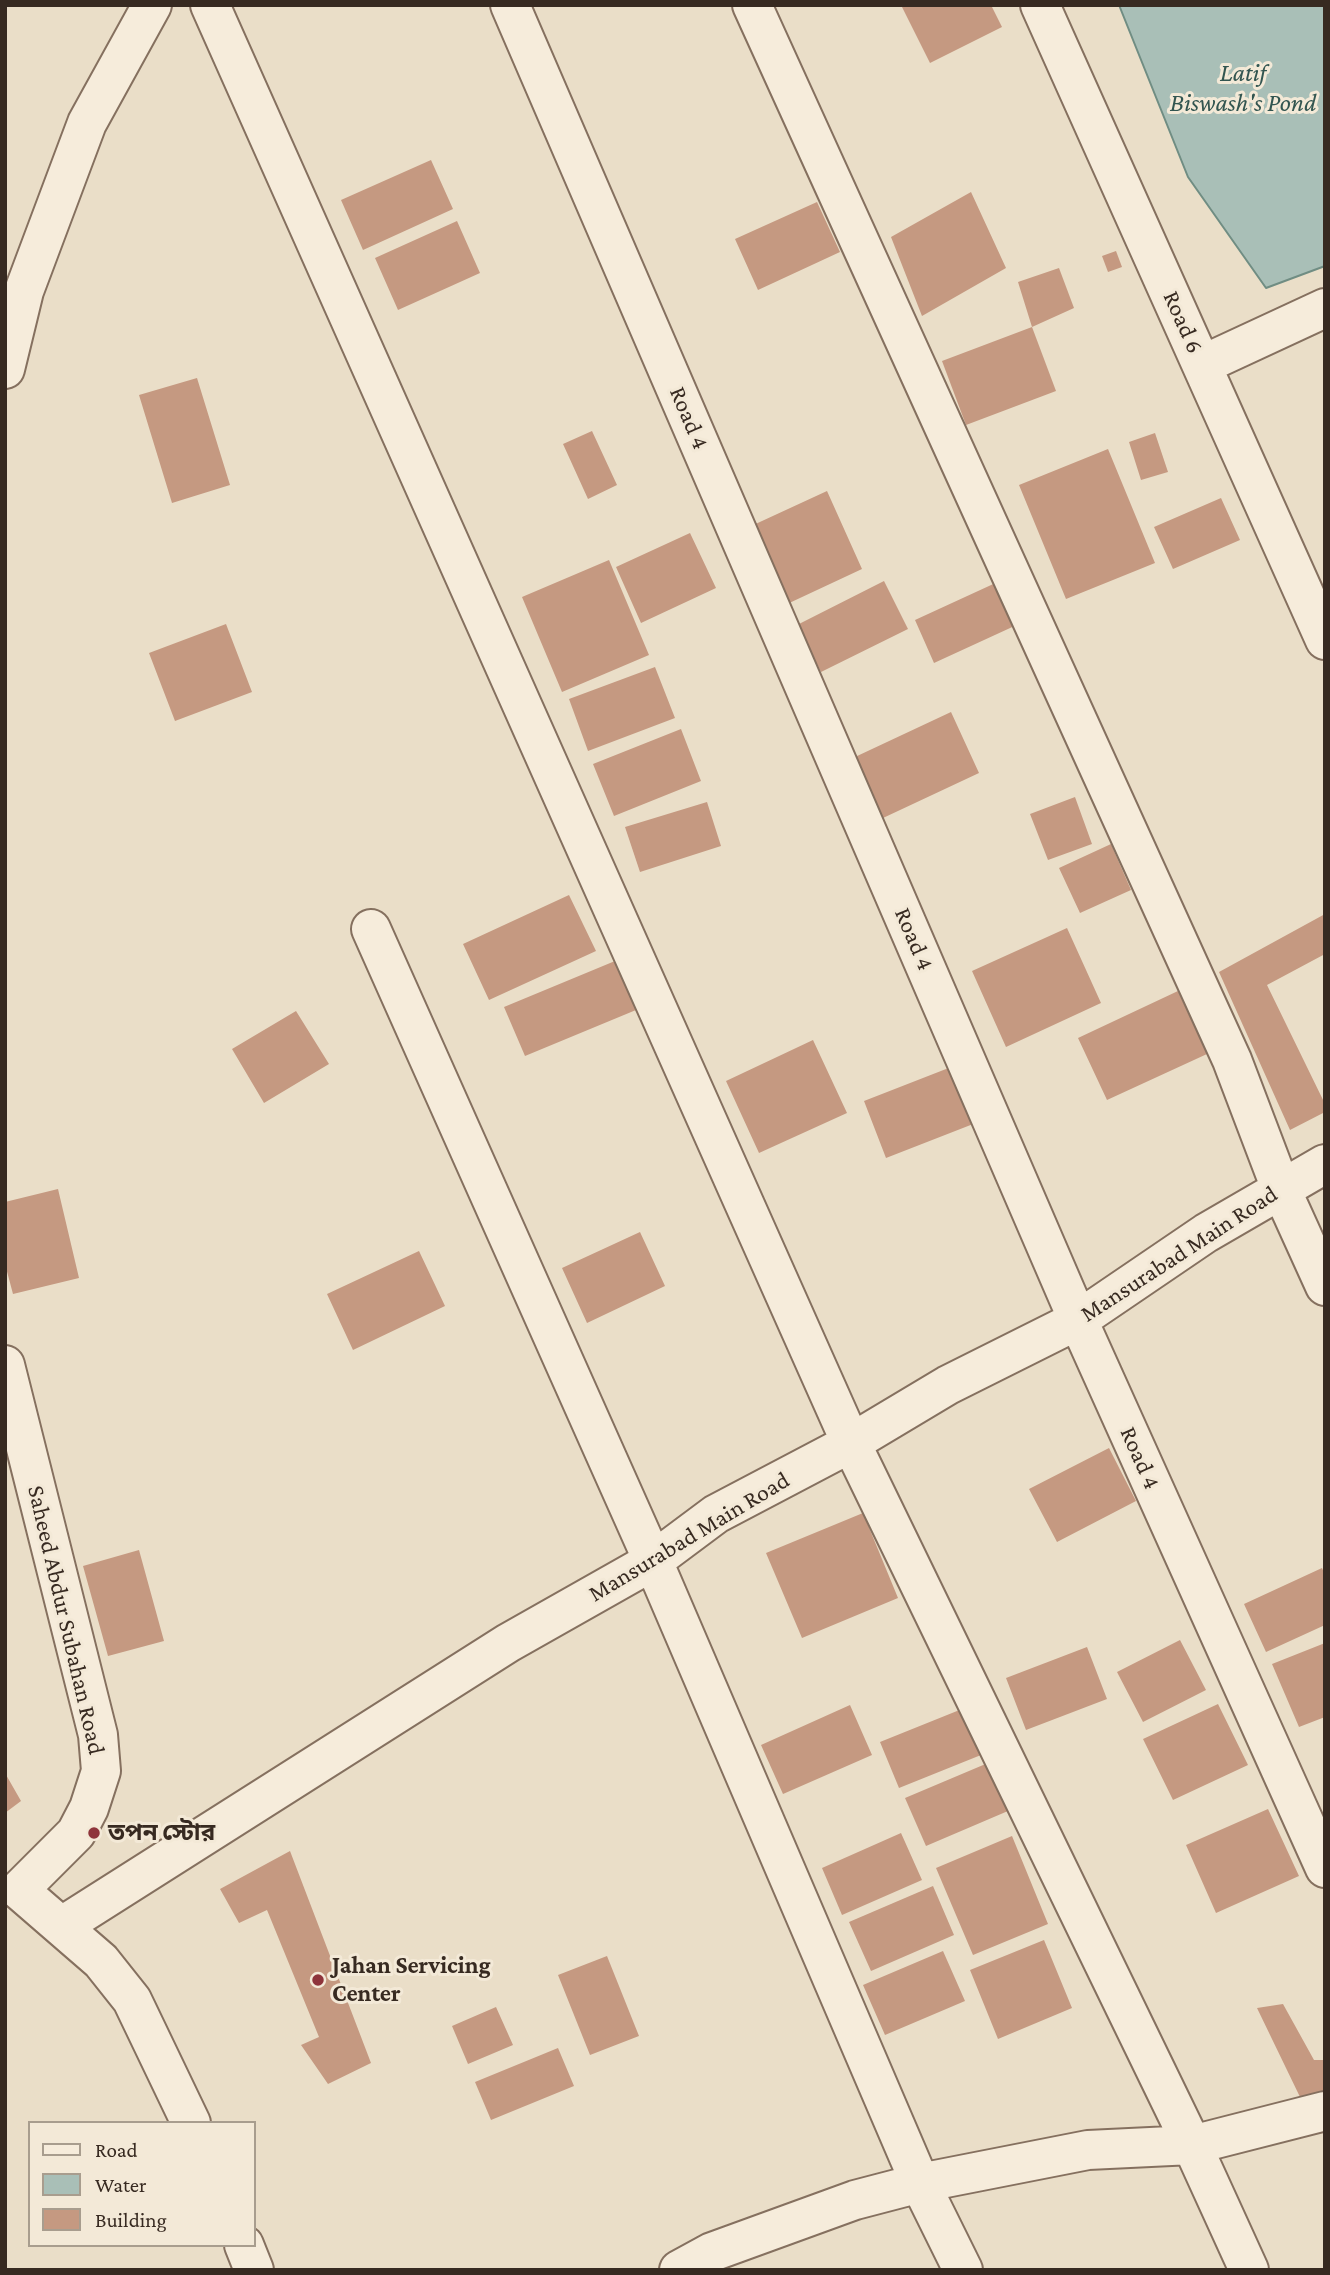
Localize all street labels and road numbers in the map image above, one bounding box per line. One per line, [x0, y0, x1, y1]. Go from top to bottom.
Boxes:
street label: Road 6 [1157, 286, 1209, 358]
street label: Road 4 [663, 382, 715, 454]
street label: Road 4 [888, 903, 940, 975]
street label: Mansurabad Main Road [1075, 1180, 1283, 1328]
street label: Road 4 [1114, 1422, 1166, 1494]
street label: Mansurabad Main Road [583, 1466, 795, 1608]
street label: Saheed Abdur Subahan Road [21, 1483, 111, 1757]

